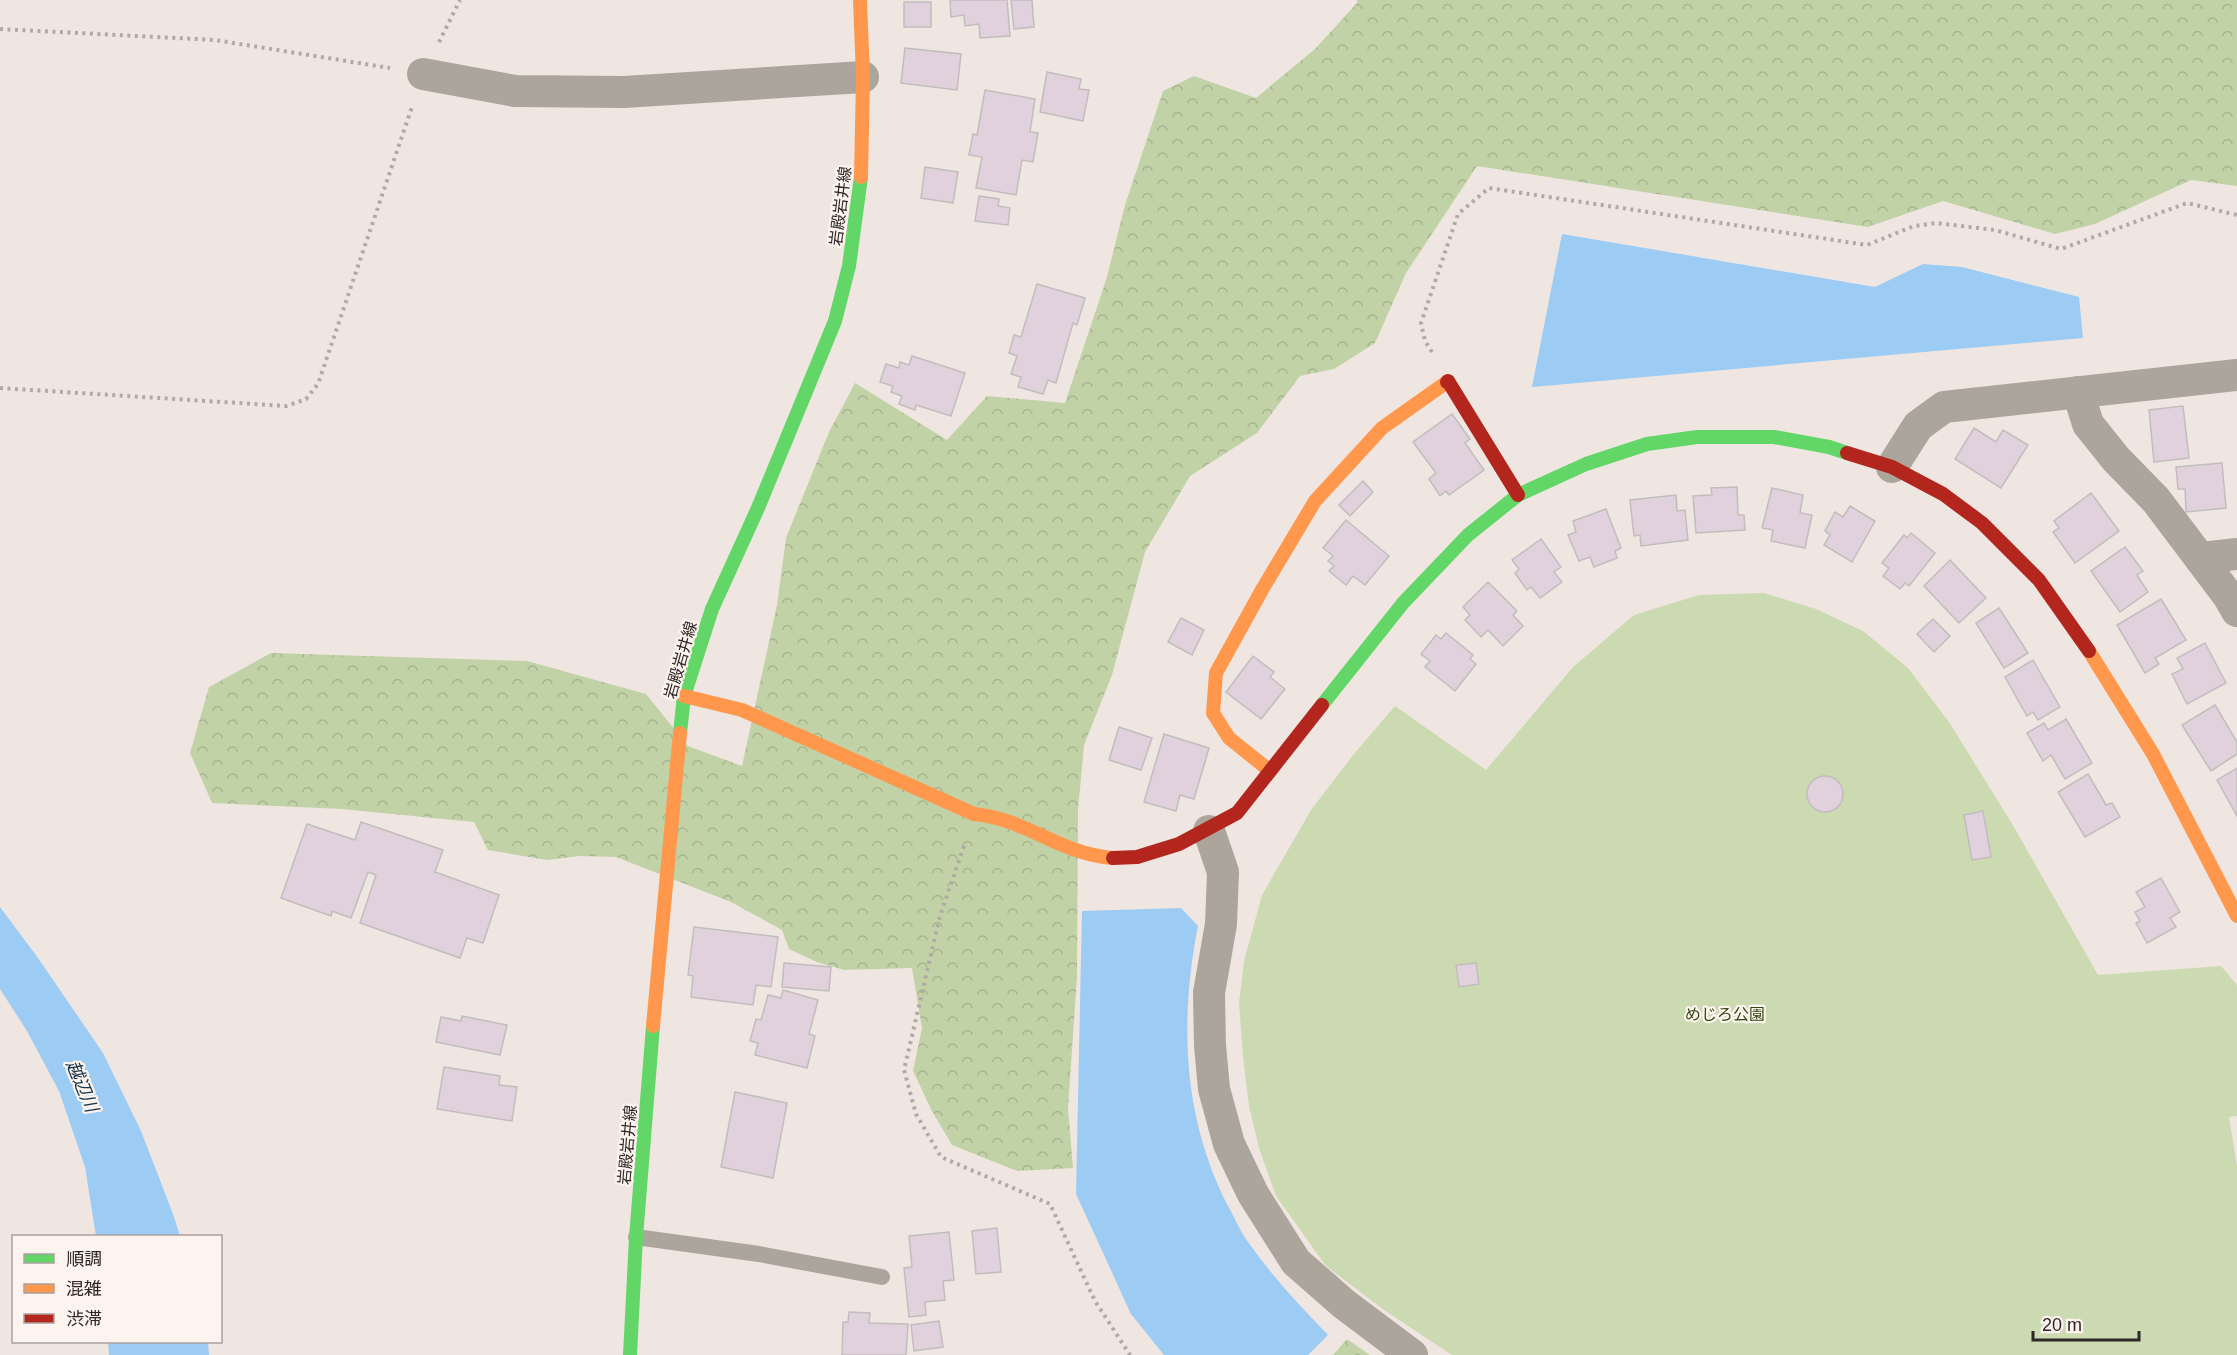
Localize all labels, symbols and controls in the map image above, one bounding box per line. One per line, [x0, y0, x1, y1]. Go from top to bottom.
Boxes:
street label: 岩殿岩井線 [827, 165, 854, 247]
street label: 岩殿岩井線 [661, 619, 700, 701]
park label: めじろ公園 [1685, 1006, 1765, 1023]
water label: 越辺川 [62, 1057, 103, 1117]
street label: 岩殿岩井線 [616, 1104, 639, 1186]
legend [12, 1235, 222, 1343]
text: 順調 [66, 1249, 102, 1269]
text: 混雑 [66, 1279, 102, 1299]
scale bar [2033, 1304, 2140, 1342]
text: 渋滞 [66, 1309, 102, 1329]
text: 20 m [2042, 1315, 2082, 1335]

